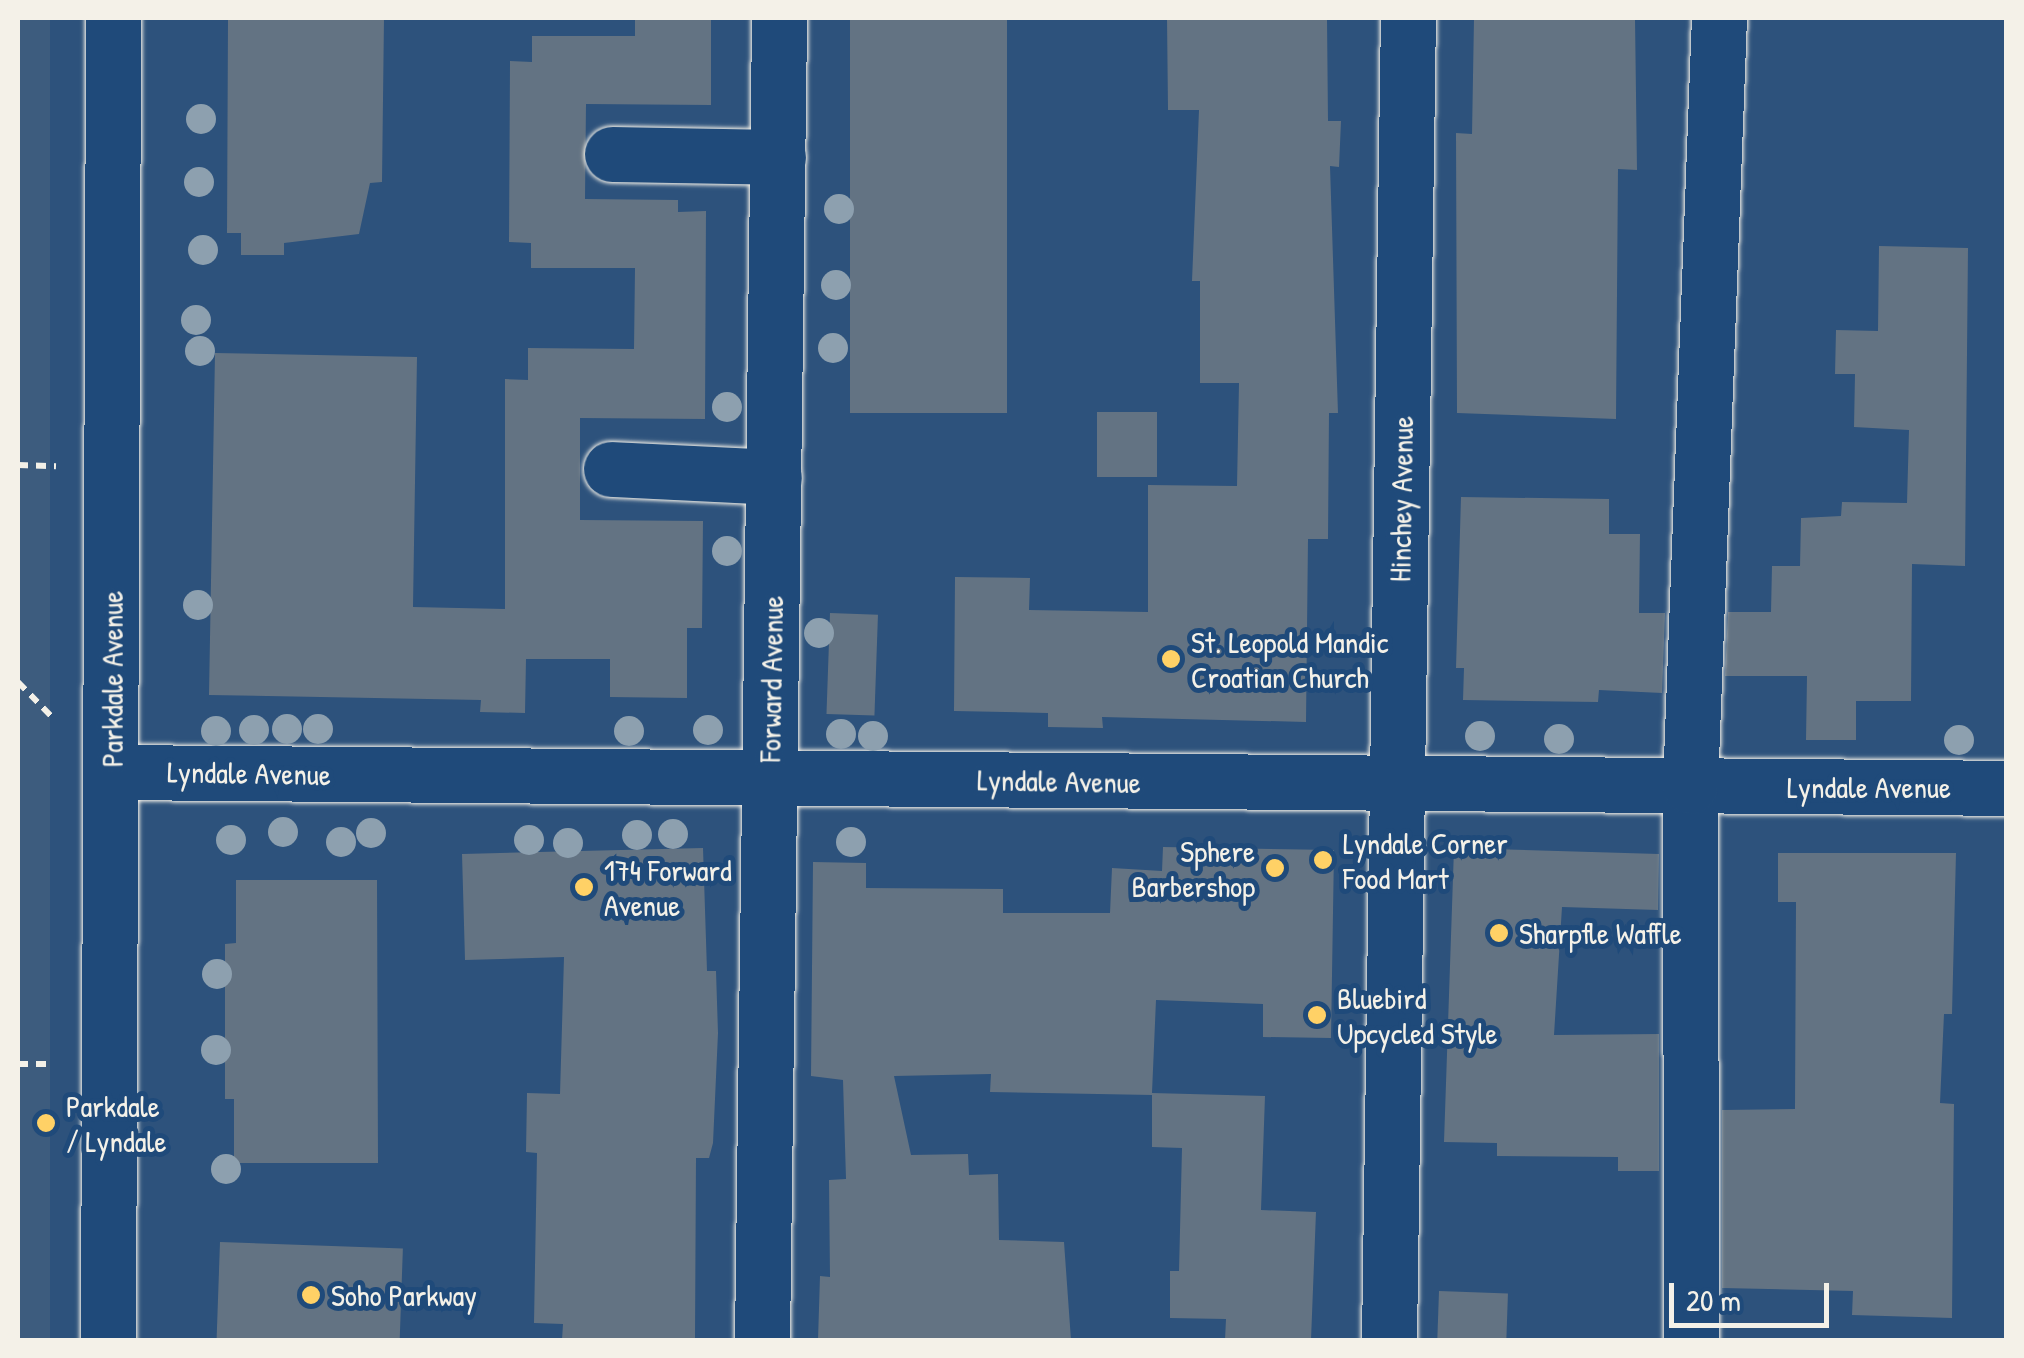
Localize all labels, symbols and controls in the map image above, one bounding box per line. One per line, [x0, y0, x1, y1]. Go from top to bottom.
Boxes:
street label: Hinchey Avenue [1382, 416, 1420, 582]
street label: Parkdale Avenue [94, 591, 130, 767]
street label: Forward Avenue [752, 595, 790, 763]
place label: St. Leopold Mandic Croatian Church [1191, 624, 1388, 694]
marker: St. Leopold Mandic Croatian Church [1160, 648, 1182, 670]
street label: Lyndale Avenue [167, 754, 331, 792]
street label: Lyndale Avenue [977, 762, 1141, 800]
street label: Lyndale Avenue [1787, 769, 1951, 805]
place label: Lyndale Corner Food Mart [1343, 825, 1508, 896]
place label: Sphere Barbershop [1132, 833, 1255, 904]
marker: Lyndale Corner Food Mart [1312, 849, 1334, 871]
place label: 174 Forward Avenue [604, 852, 732, 922]
marker: Sphere Barbershop [1264, 857, 1286, 879]
marker: 174 Forward Avenue [573, 876, 595, 898]
place label: Sharpfle Waffle [1519, 915, 1682, 951]
marker: Sharpfle Waffle [1488, 922, 1510, 944]
place label: Bluebird Upcycled Style [1337, 980, 1498, 1050]
marker: Bluebird Upcycled Style [1306, 1004, 1328, 1026]
place label: Parkdale / Lyndale [66, 1088, 166, 1158]
marker: Parkdale / Lyndale [35, 1112, 57, 1134]
scale bar [1674, 1263, 1834, 1325]
place label: Soho Parkway [331, 1277, 477, 1313]
text: 20 m [1686, 1280, 1741, 1320]
marker: Soho Parkway [300, 1284, 322, 1306]

